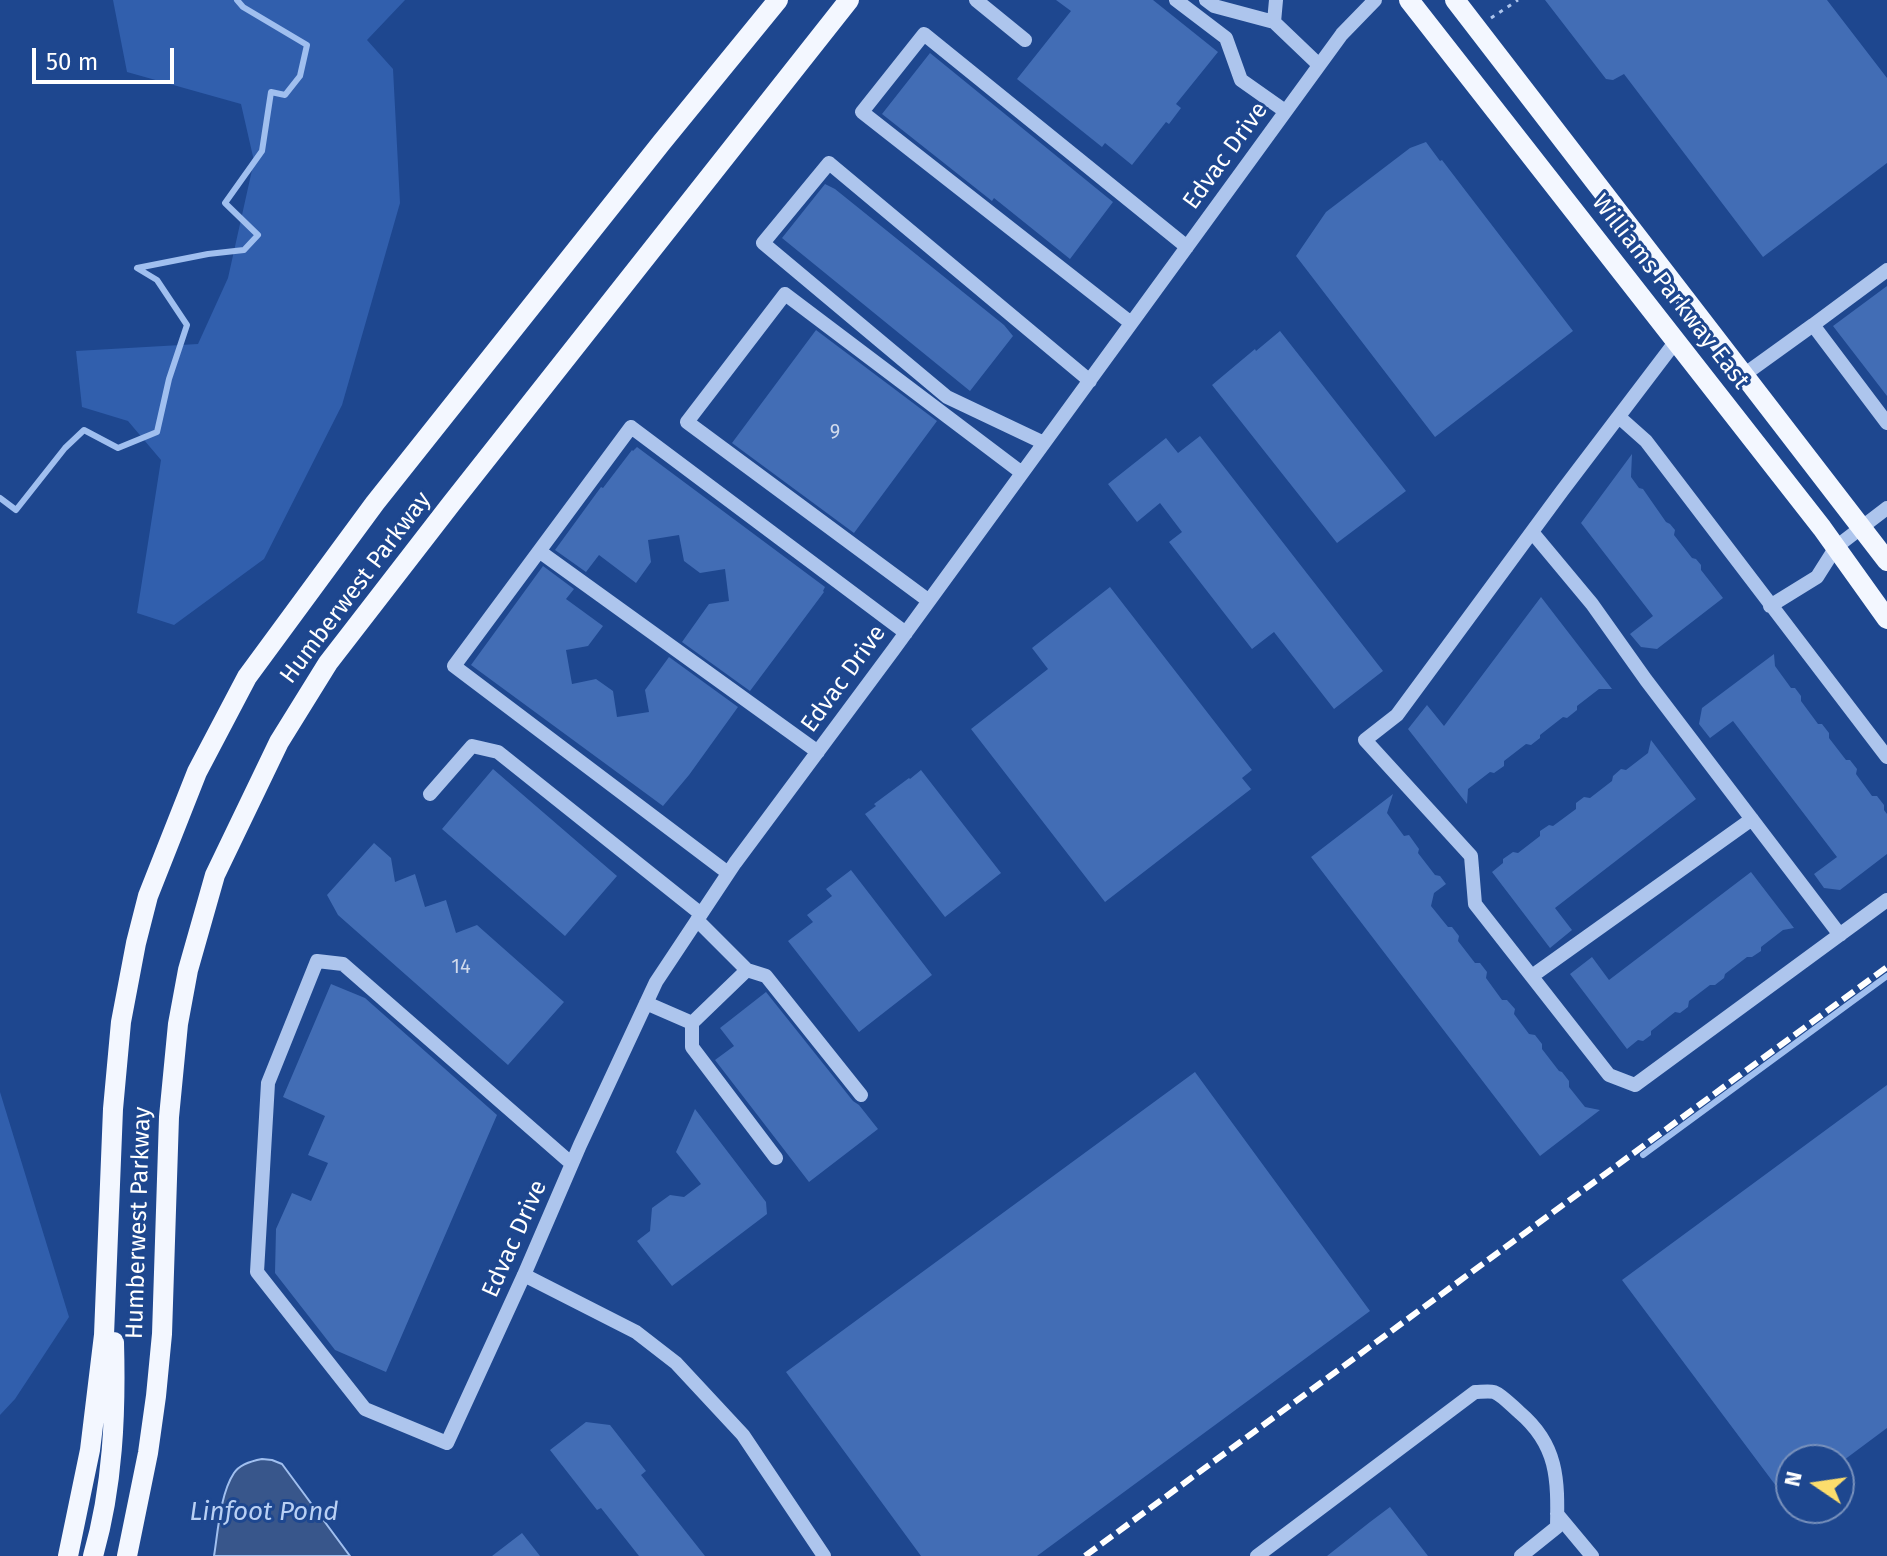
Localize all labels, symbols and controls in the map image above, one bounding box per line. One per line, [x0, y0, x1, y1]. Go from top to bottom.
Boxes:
scale bar [36, 32, 178, 82]
text: 50 m [46, 48, 98, 76]
street label: Edvac Drive [1178, 97, 1274, 215]
street label: Williams Parkway East [1585, 189, 1755, 395]
house number: 9 [830, 420, 840, 444]
street label: Humberwest Parkway [274, 486, 438, 690]
street label: Edvac Drive [796, 620, 892, 738]
house number: 14 [451, 955, 471, 979]
street label: Humberwest Parkway [121, 1106, 157, 1340]
street label: Edvac Drive [476, 1176, 554, 1302]
north arrow [1775, 1444, 1855, 1524]
text: N [1778, 1469, 1808, 1489]
water label: Linfoot Pond [190, 1497, 338, 1529]

